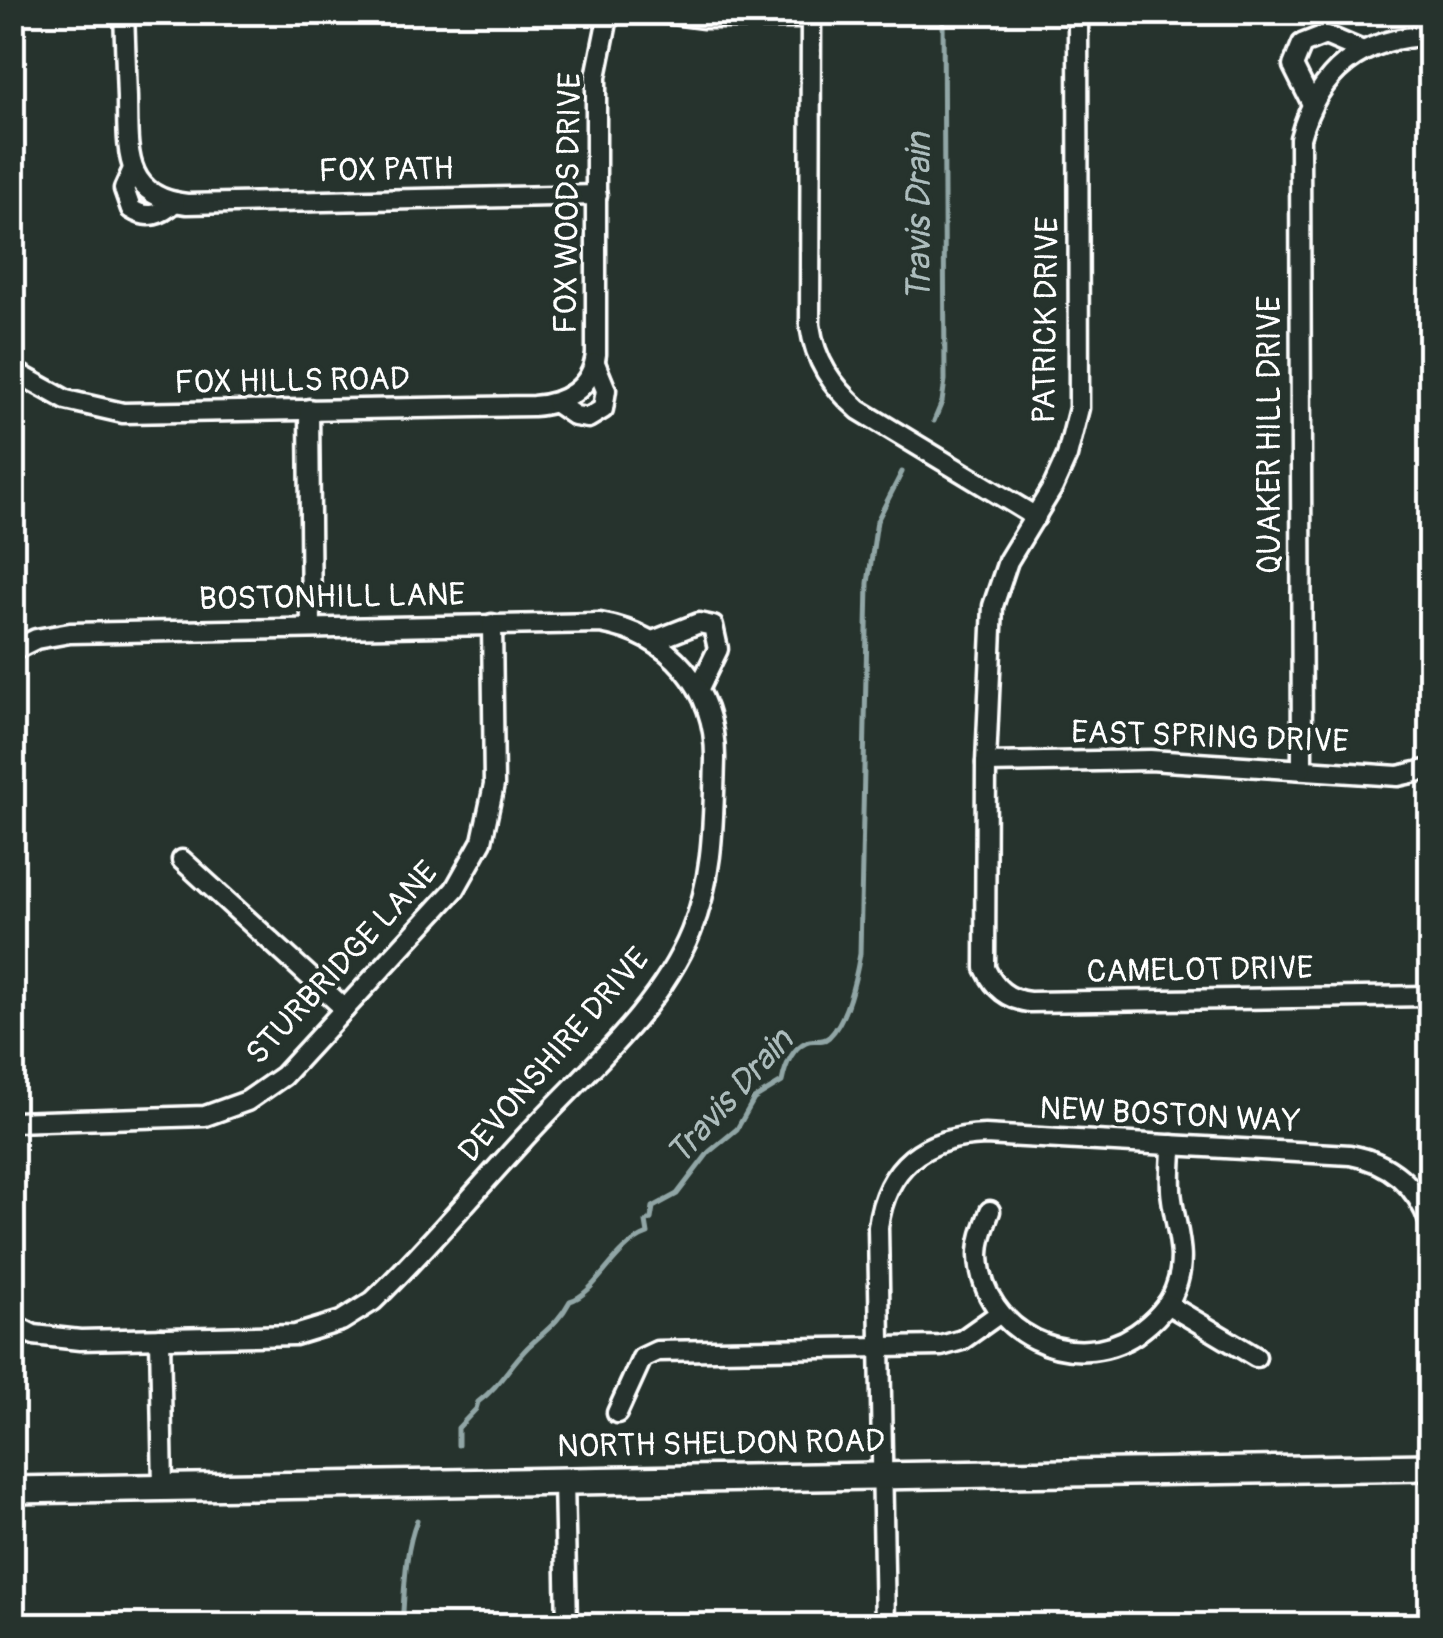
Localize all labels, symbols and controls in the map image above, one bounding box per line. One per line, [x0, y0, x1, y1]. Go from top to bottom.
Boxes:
street label: FOX WOODS DRIVE [546, 72, 590, 334]
water label: Travis Drain [897, 130, 941, 301]
street label: FOX PATH [318, 149, 454, 191]
street label: PATRICK DRIVE [1024, 216, 1068, 424]
street label: QUAKER HILL DRIVE [1250, 296, 1290, 574]
street label: FOX HILLS ROAD [174, 359, 410, 403]
street label: BOSTONHILL LANE [199, 575, 465, 619]
street label: EAST SPRING DRIVE [1070, 712, 1350, 762]
street label: STURBRIDGE LANE [237, 853, 447, 1073]
street label: DEVONSHIRE DRIVE [450, 940, 658, 1170]
street label: CAMELOT DRIVE [1086, 948, 1314, 992]
water label: Travis Drain [657, 1018, 804, 1174]
street label: NEW BOSTON WAY [1039, 1088, 1301, 1142]
street label: NORTH SHELDON ROAD [557, 1421, 885, 1467]

